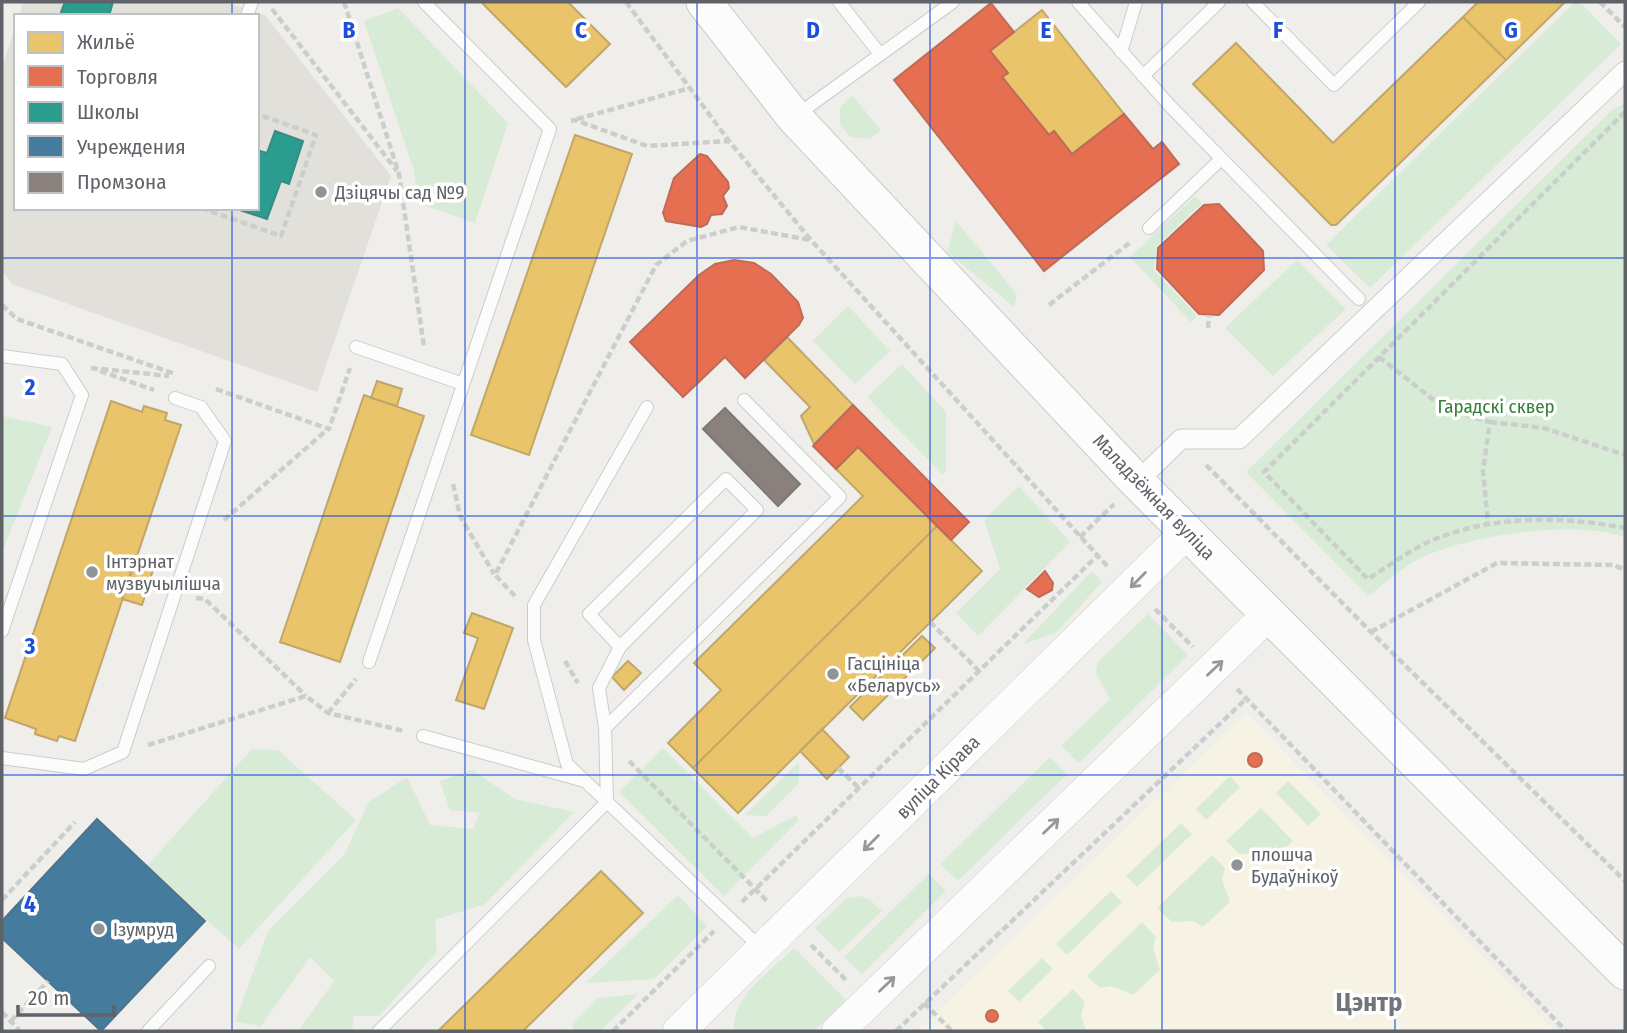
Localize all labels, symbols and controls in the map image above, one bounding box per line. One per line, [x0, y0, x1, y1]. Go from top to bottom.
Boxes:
legend [14, 14, 259, 210]
text: B [343, 16, 356, 44]
text: C [575, 16, 587, 44]
text: D [806, 16, 820, 44]
text: E [1041, 16, 1052, 44]
text: F [1273, 16, 1283, 44]
text: G [1504, 16, 1518, 44]
text: Жильё [77, 29, 135, 55]
text: Торговля [77, 64, 158, 90]
text: Школы [77, 99, 140, 125]
text: Учреждения [76, 134, 186, 160]
text: Промзона [77, 169, 166, 195]
place label: Дзіцячы сад №9 [334, 181, 464, 204]
marker: Дзіцячы сад №9 [313, 184, 329, 200]
text: 2 [24, 373, 36, 401]
park label: Гарадскі сквер [1437, 395, 1555, 418]
street label: Маладзёжная вуліца [1088, 429, 1220, 565]
place label: Інтэрнат музвучылішча [106, 550, 221, 595]
marker: Інтэрнат музвучылішча [84, 564, 100, 580]
one-way arrow [1130, 572, 1147, 589]
text: 3 [24, 632, 36, 660]
place label: Гасцініца «Беларусь» [847, 652, 941, 697]
one-way arrow [1206, 659, 1223, 676]
marker: Гасцініца «Беларусь» [825, 666, 841, 682]
street label: вуліца Кірава [891, 730, 985, 824]
one-way arrow [1042, 817, 1059, 834]
one-way arrow [863, 834, 880, 851]
place label: плошча Будаўнікоў [1251, 843, 1339, 888]
marker: плошча Будаўнікоў [1229, 857, 1245, 873]
text: 4 [24, 890, 36, 918]
place label: Ізумруд [113, 918, 174, 941]
marker: Ізумруд [91, 921, 107, 937]
scale bar [18, 974, 114, 1018]
one-way arrow [879, 975, 896, 992]
text: 20 m [28, 985, 69, 1011]
district label: Цэнтр [1336, 987, 1402, 1018]

